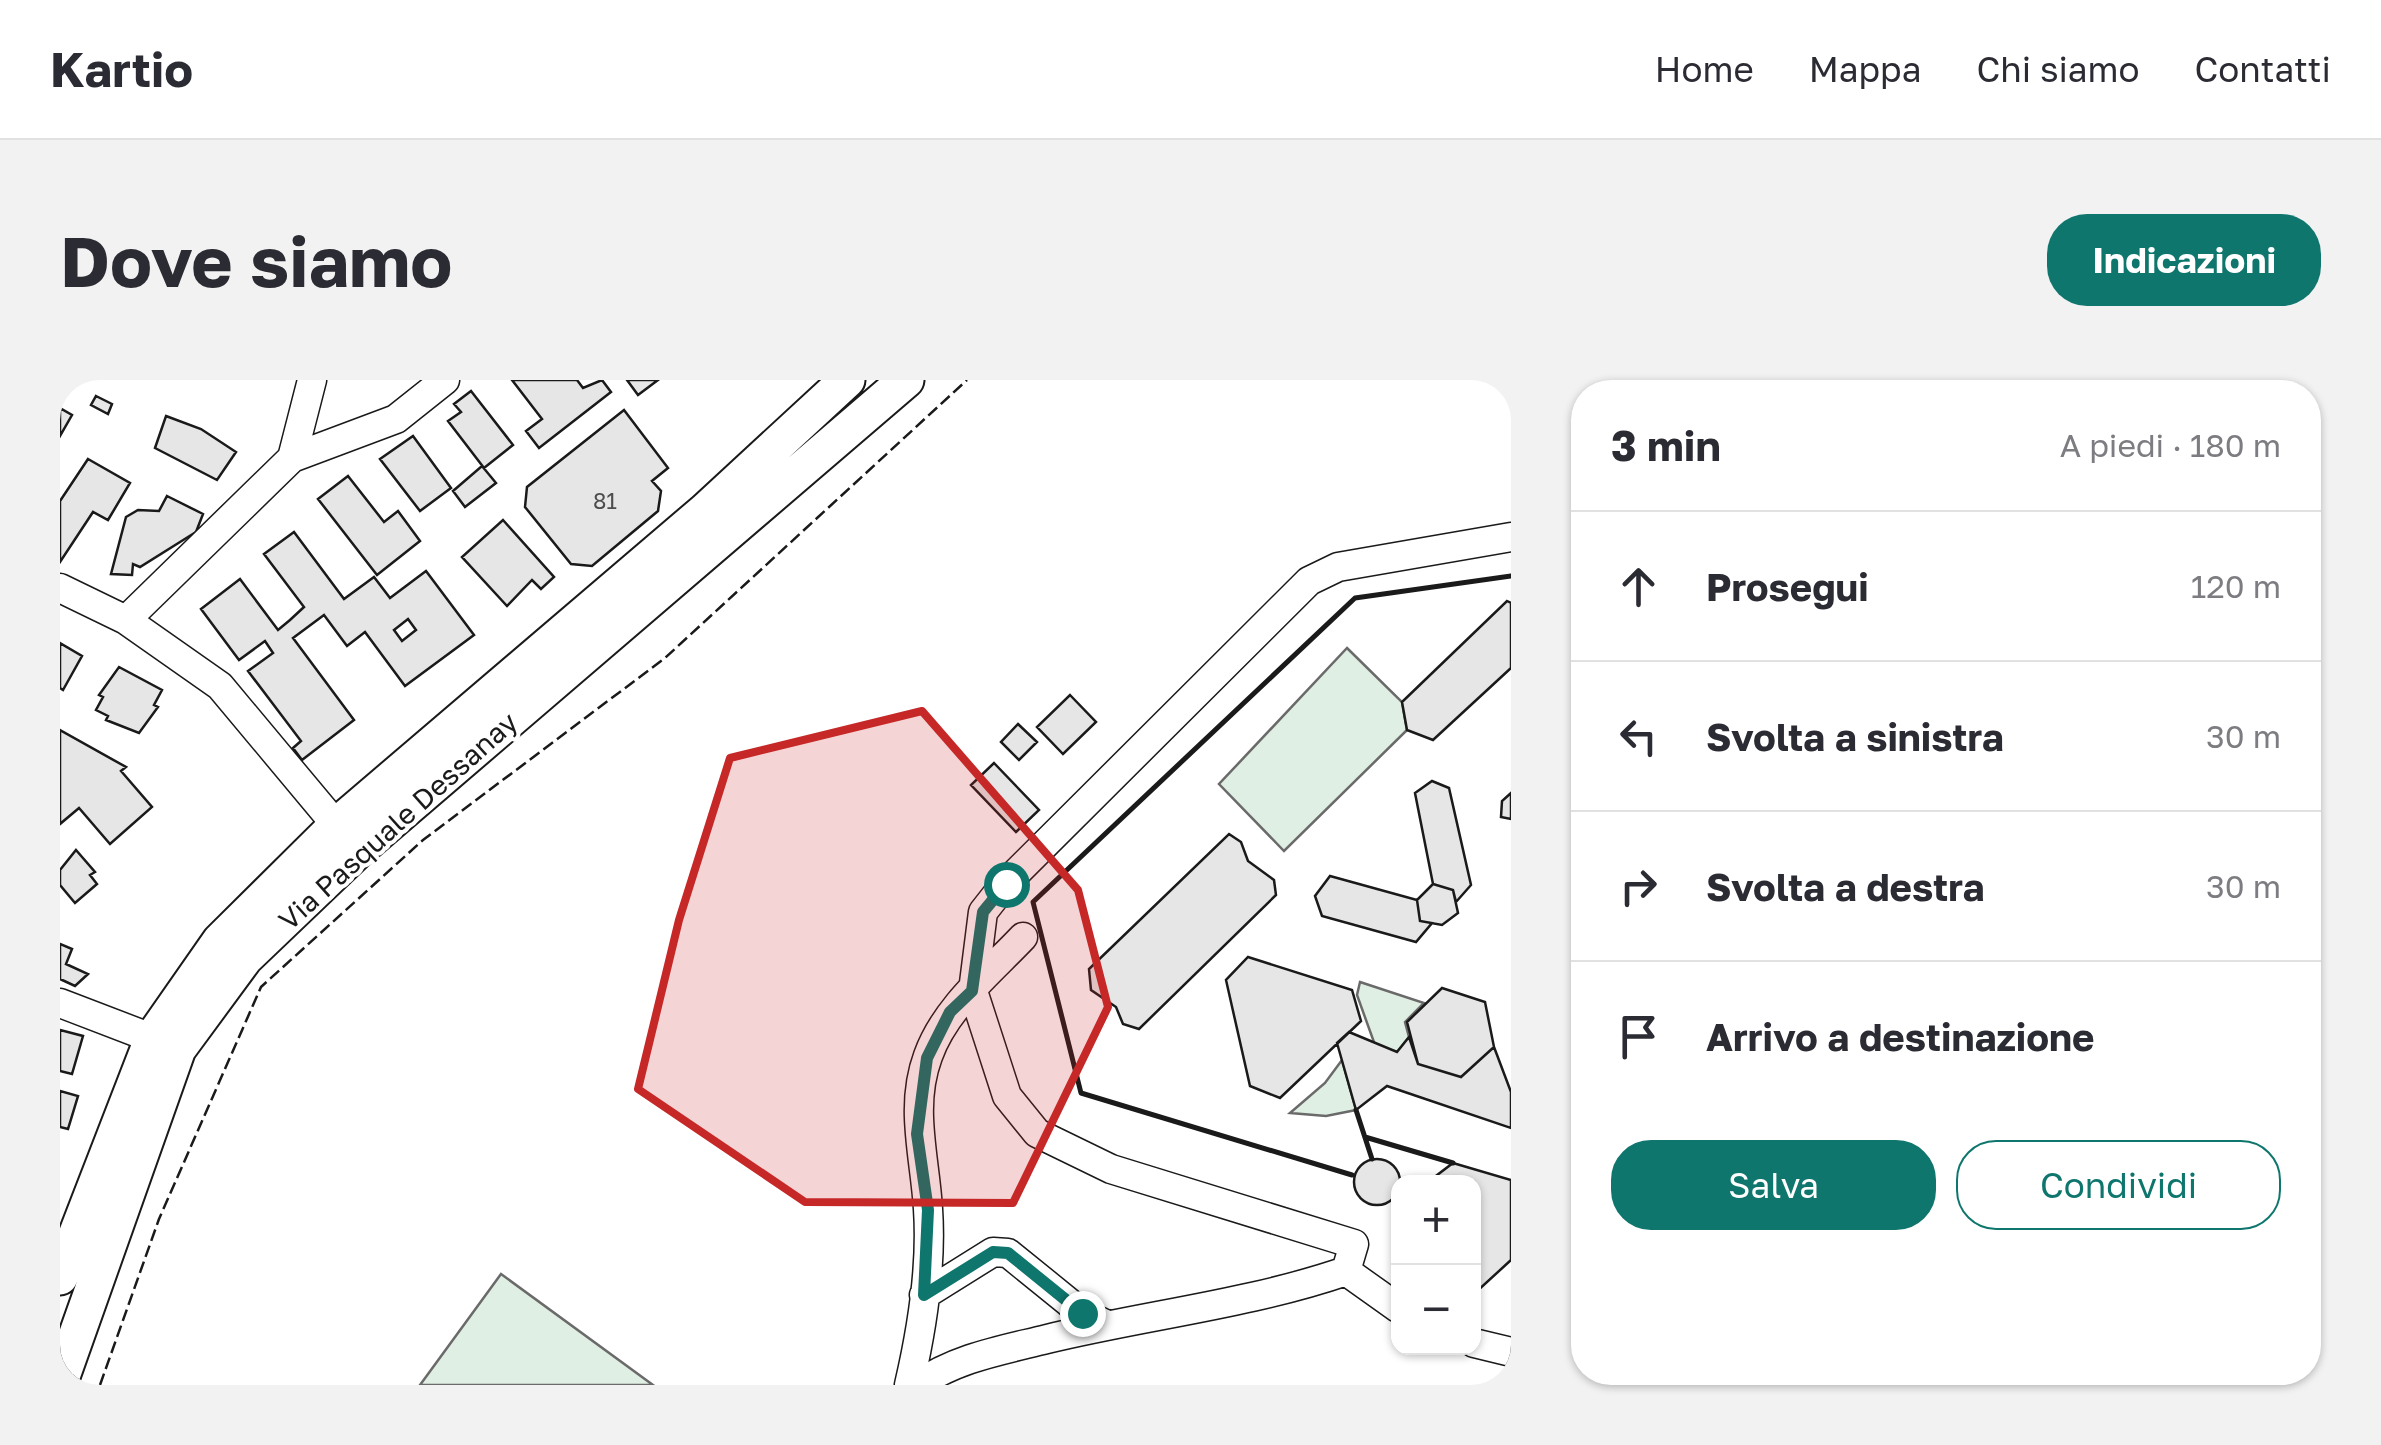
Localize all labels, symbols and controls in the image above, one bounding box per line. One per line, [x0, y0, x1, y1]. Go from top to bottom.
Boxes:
text: Kartio [50, 40, 193, 98]
text: Home [1655, 48, 1754, 90]
text: Mappa [1809, 48, 1921, 90]
text: Chi siamo [1976, 48, 2140, 90]
text: Contatti [2195, 48, 2331, 90]
button: Indicazioni [2047, 214, 2321, 306]
text: Dove siamo [60, 218, 452, 302]
text: 3 min [1611, 420, 1721, 470]
text: A piedi · 180 m [2060, 426, 2281, 464]
house number: 81 [593, 487, 617, 514]
icon: ahead [1611, 559, 1666, 614]
text: Prosegui [1706, 564, 1869, 609]
text: 120 m [2191, 567, 2281, 605]
street label: Via Pasquale Dessanay [272, 705, 524, 936]
icon: left [1611, 709, 1666, 764]
text: Svolta a sinistra [1706, 714, 2004, 759]
text: 30 m [2206, 717, 2281, 755]
icon: right [1611, 859, 1666, 914]
route start [984, 862, 1030, 908]
text: Svolta a destra [1706, 864, 1985, 909]
text: 30 m [2206, 867, 2281, 905]
icon: arrive [1611, 1009, 1666, 1064]
text: Arrivo a destinazione [1706, 1014, 2094, 1059]
button: Salva [1611, 1140, 1936, 1230]
button: Condividi [1956, 1140, 2281, 1230]
map controls [1391, 1175, 1481, 1355]
button: + [1391, 1175, 1481, 1265]
button: − [1391, 1265, 1481, 1355]
route end [1060, 1291, 1106, 1337]

